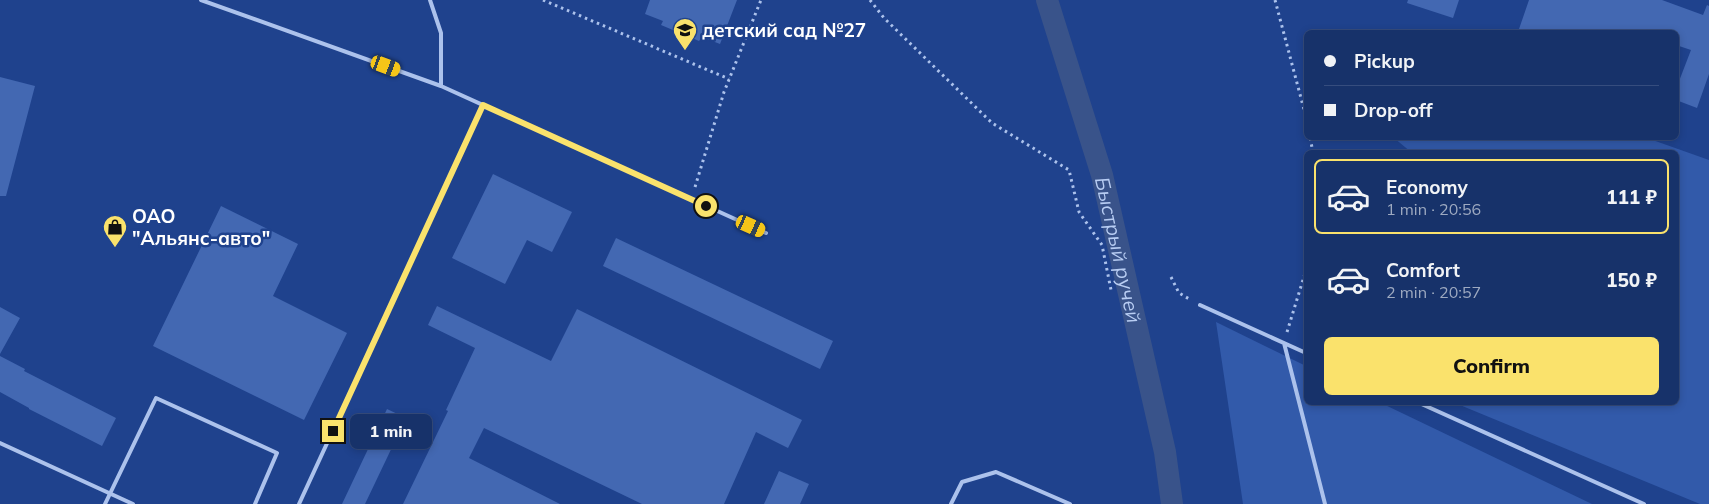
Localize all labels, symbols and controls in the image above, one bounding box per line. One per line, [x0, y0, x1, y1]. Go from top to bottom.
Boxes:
school or university icon: детский сад №27 [672, 17, 698, 51]
place label: детский сад №27 [702, 18, 866, 42]
text: Pickup [1354, 49, 1415, 73]
car [369, 54, 402, 78]
text: Drop-off [1354, 98, 1432, 122]
water label: Быстрый ручей [1090, 174, 1148, 325]
icon: car [1326, 174, 1371, 219]
text: Economy [1386, 175, 1468, 199]
text: 111 ₽ [1606, 185, 1657, 209]
route start [695, 195, 717, 217]
text: 1 min · 20:56 [1386, 199, 1481, 219]
place label: ОАО "Альянс-авто" [132, 204, 270, 250]
car [734, 213, 767, 239]
shop icon: ОАО "Альянс-авто" [102, 214, 128, 248]
icon: car [1326, 257, 1371, 302]
text: Comfort [1386, 258, 1460, 282]
text: 150 ₽ [1606, 268, 1657, 292]
text: 2 min · 20:57 [1386, 282, 1481, 302]
button: Confirm [1324, 337, 1659, 395]
callout: 1 min [350, 414, 433, 448]
route end [322, 420, 344, 442]
text: 1 min [370, 421, 412, 441]

